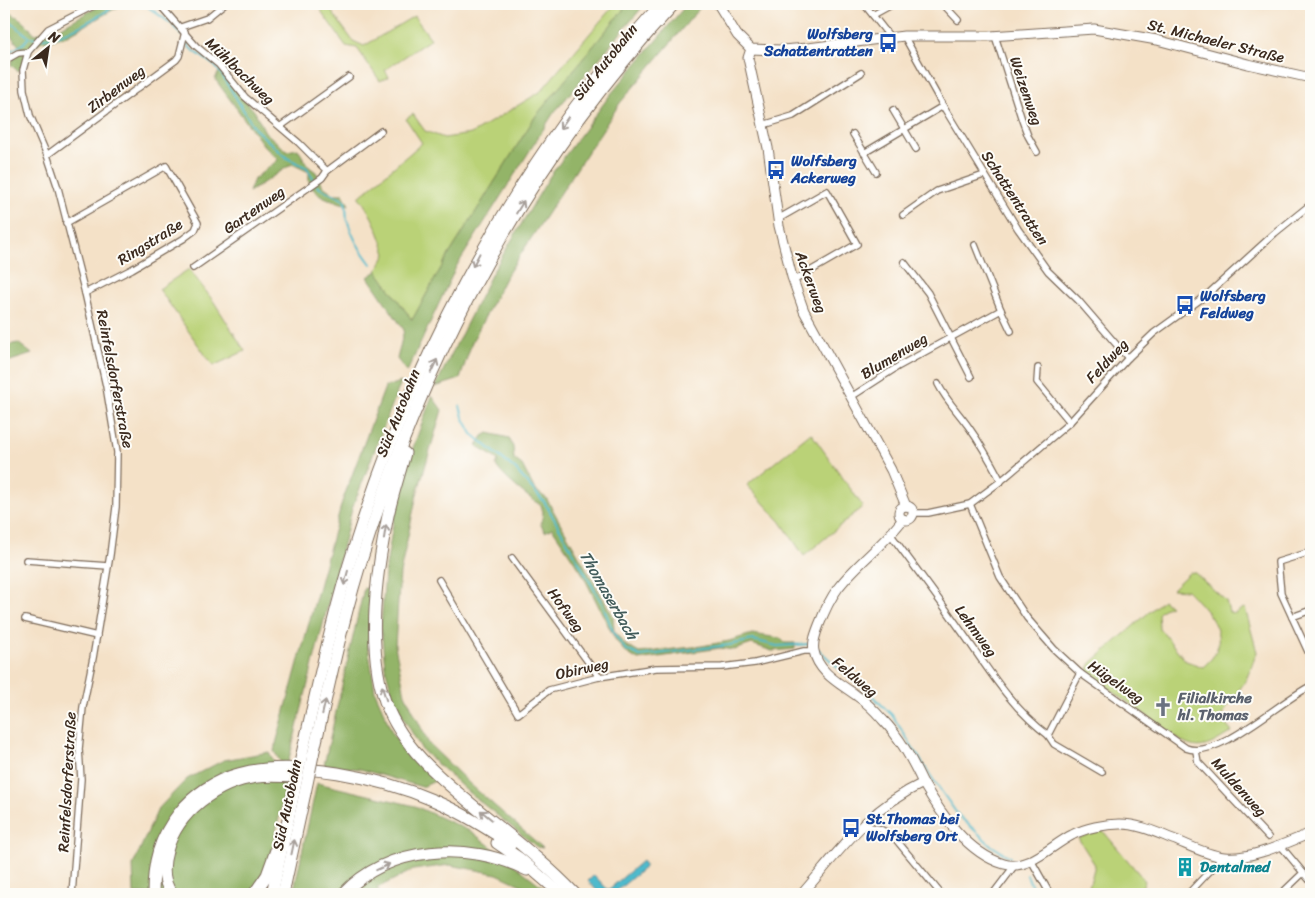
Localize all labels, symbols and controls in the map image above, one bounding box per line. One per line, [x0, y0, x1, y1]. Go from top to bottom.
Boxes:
street label: St. Michaeler Straße [1145, 11, 1287, 71]
street label: Süd Autobahn [566, 18, 644, 106]
place label: Wolfsberg Schattentratten [763, 21, 874, 64]
north arrow [22, 22, 72, 72]
text: N [43, 23, 65, 51]
street label: Mühlbachweg [199, 31, 281, 112]
bus stop icon: Wolfsberg Schattentratten [877, 32, 899, 54]
street label: Weizenweg [1002, 53, 1050, 129]
street label: Zirbenweg [81, 58, 151, 120]
one-way arrow [559, 116, 569, 130]
street label: Schattentratten [974, 145, 1056, 251]
place label: Wolfsberg Ackerweg [790, 148, 857, 191]
bus stop icon: Wolfsberg Ackerweg [765, 159, 787, 181]
street label: Gartenweg [218, 179, 291, 241]
one-way arrow [515, 201, 525, 215]
street label: Ringstraße [112, 212, 188, 272]
street label: Ackerweg [787, 246, 834, 317]
one-way arrow [471, 252, 481, 267]
place label: Wolfsberg Feldweg [1199, 283, 1266, 326]
bus stop icon: Wolfsberg Feldweg [1174, 294, 1196, 316]
street label: Reinfelsdorferstraße [89, 308, 141, 451]
street label: Blumenweg [855, 325, 933, 386]
street label: Feldweg [1079, 332, 1135, 390]
one-way arrow [430, 358, 440, 373]
street label: Süd Autobahn [369, 365, 427, 461]
one-way arrow [380, 525, 390, 541]
water label: Thomaserbach [572, 545, 647, 647]
one-way arrow [340, 570, 350, 586]
street label: Hofweg [541, 582, 591, 638]
street label: Lehmweg [948, 599, 1004, 663]
street label: Feldweg [826, 650, 884, 704]
street label: Obirweg [553, 651, 611, 687]
street label: Hügelweg [1082, 653, 1150, 711]
place label: Filialkirche hl. Thomas [1177, 685, 1252, 728]
one-way arrow [378, 686, 388, 702]
church icon: Filialkirche hl. Thomas [1152, 696, 1174, 718]
one-way arrow [320, 700, 329, 716]
street label: Reinfelsdorferstraße [50, 711, 84, 853]
street label: Muldenweg [1205, 751, 1274, 823]
street label: Süd Autobahn [265, 757, 309, 853]
place label: St.Thomas bei Wolfsberg Ort [865, 806, 960, 849]
one-way arrow [480, 810, 493, 821]
bus stop icon: St.Thomas bei Wolfsberg Ort [840, 817, 862, 839]
one-way arrow [289, 839, 298, 855]
place label: Dentalmed [1200, 854, 1271, 880]
building icon: Dentalmed [1174, 856, 1196, 878]
one-way arrow [375, 861, 390, 871]

